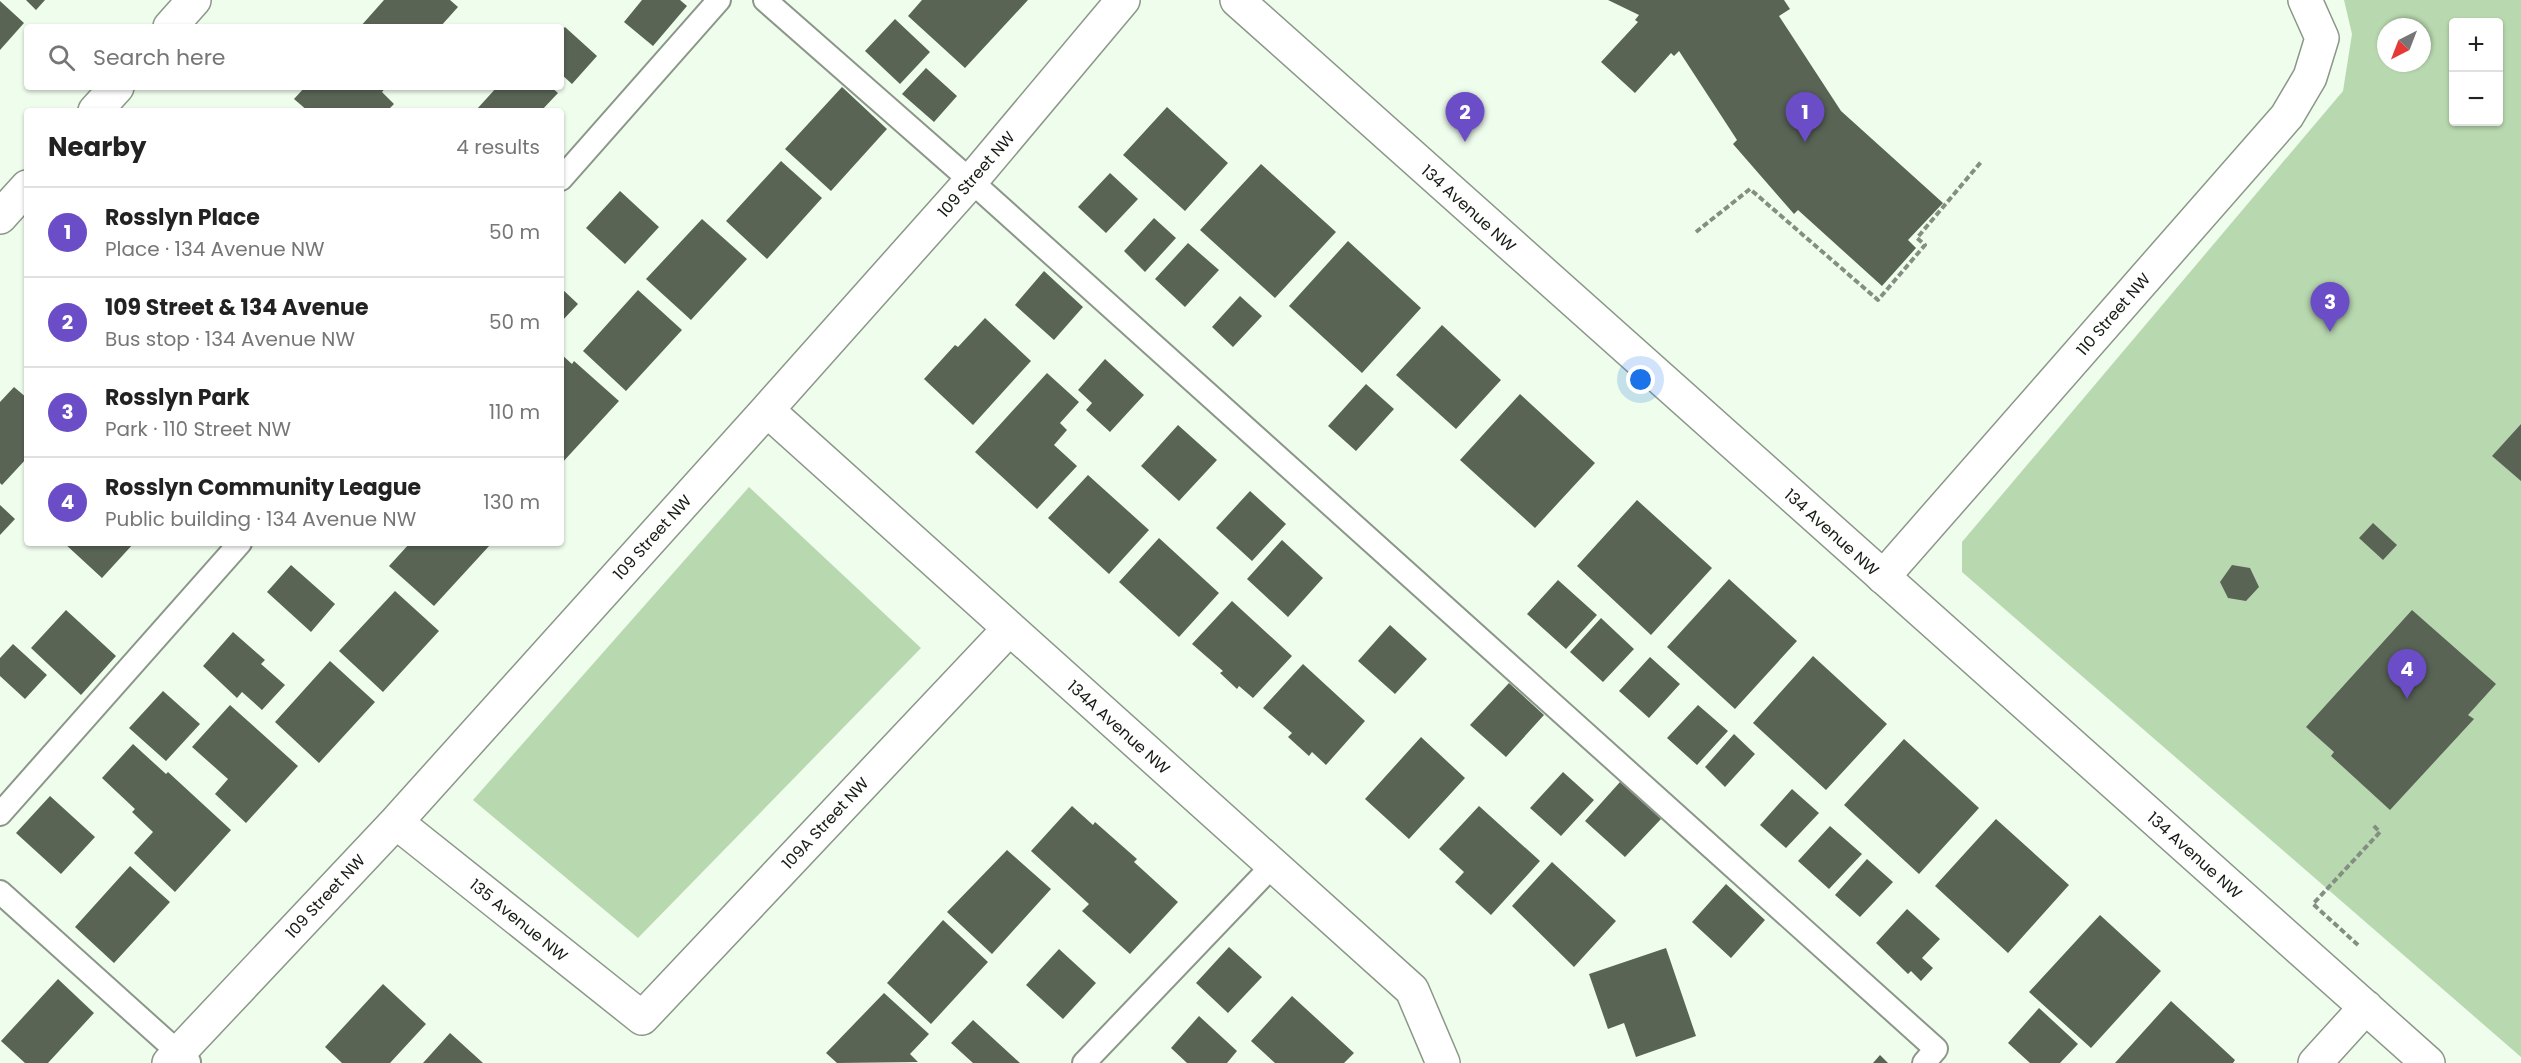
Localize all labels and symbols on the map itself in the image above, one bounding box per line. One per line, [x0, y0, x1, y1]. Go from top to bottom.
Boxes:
north arrow [2377, 18, 2431, 72]
pin: 2 [1446, 92, 1484, 142]
pin: 1 [1786, 92, 1824, 142]
street label: 109 Street NW [932, 126, 1021, 222]
street label: 134 Avenue NW [1416, 160, 1521, 257]
street label: 110 Street NW [2071, 268, 2156, 361]
pin: 3 [2310, 282, 2350, 332]
your location [1626, 365, 1655, 394]
street label: 134 Avenue NW [1779, 484, 1884, 581]
street label: 109 Street NW [608, 489, 697, 585]
pin: 4 [2388, 650, 2426, 699]
street label: 134A Avenue NW [1062, 675, 1175, 780]
street label: 109A Street NW [777, 772, 874, 874]
street label: 134 Avenue NW [2142, 807, 2247, 904]
street label: 109 Street NW [280, 849, 371, 943]
street label: 135 Avenue NW [465, 874, 573, 967]

